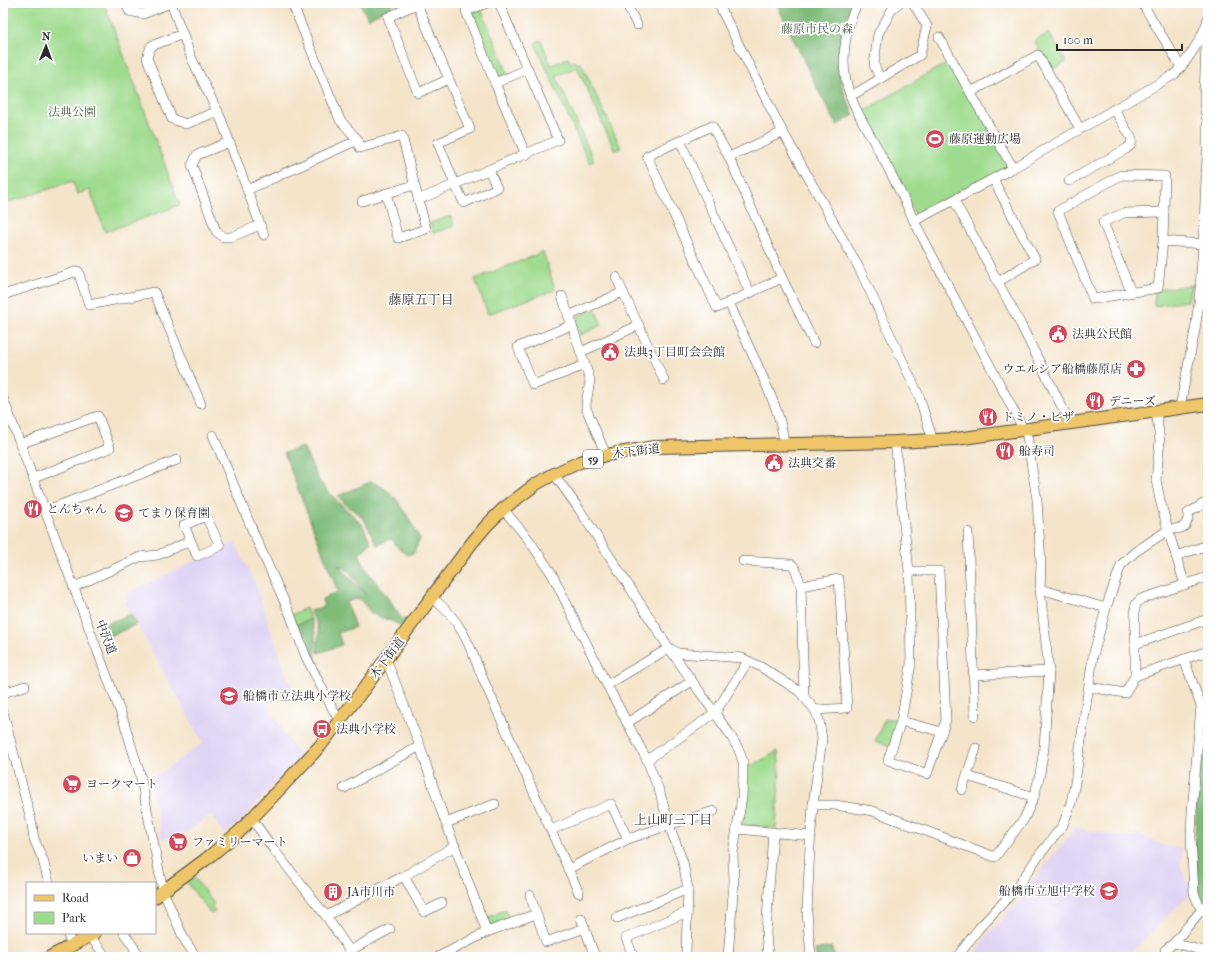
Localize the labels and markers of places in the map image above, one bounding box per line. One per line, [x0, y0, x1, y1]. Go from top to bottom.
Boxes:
sports icon: 藤原運動広場 [924, 128, 946, 150]
place label: 藤原運動広場 [949, 132, 1021, 146]
public building icon: 法典公民館 [1047, 323, 1069, 345]
place label: 法典公民館 [1072, 327, 1132, 341]
public building icon: 法典3丁目町会会館 [599, 341, 621, 363]
place label: 法典3丁目町会会館 [624, 345, 725, 359]
pharmacy icon: ウエルシア船橋藤原店 [1125, 358, 1147, 380]
place label: ウエルシア船橋藤原店 [1002, 362, 1122, 376]
restaurant icon: デニーズ [1084, 390, 1106, 412]
place label: デニーズ [1109, 394, 1156, 408]
restaurant icon: ドミノ・ピザ [977, 406, 999, 428]
place label: ドミノ・ピザ [1002, 410, 1074, 424]
restaurant icon: 船寿司 [994, 440, 1016, 462]
place label: 船寿司 [1019, 444, 1055, 458]
public building icon: 法典交番 [763, 452, 785, 474]
place label: 法典交番 [788, 456, 836, 470]
restaurant icon: とんちゃん [22, 498, 44, 520]
place label: とんちゃん [47, 502, 107, 516]
school or university icon: てまり保育園 [113, 502, 135, 524]
place label: てまり保育園 [138, 506, 210, 520]
school or university icon: 船橋市立法典小学校 [218, 685, 240, 707]
place label: 船橋市立法典小学校 [243, 689, 351, 703]
bus stop icon: 法典小学校 [311, 718, 333, 740]
place label: 法典小学校 [336, 722, 396, 736]
supermarket icon: ヨークマート [61, 773, 83, 795]
place label: ヨークマート [86, 777, 158, 791]
supermarket icon: ファミリーマート [167, 831, 189, 853]
place label: ファミリーマート [192, 835, 288, 849]
shop icon: いまい [121, 847, 143, 869]
place label: いまい [82, 851, 118, 865]
school or university icon: 船橋市立旭中学校 [1098, 880, 1120, 902]
building icon: JA市川市 [322, 881, 344, 903]
place label: 船橋市立旭中学校 [999, 884, 1095, 898]
place label: JA市川市 [346, 885, 395, 899]

